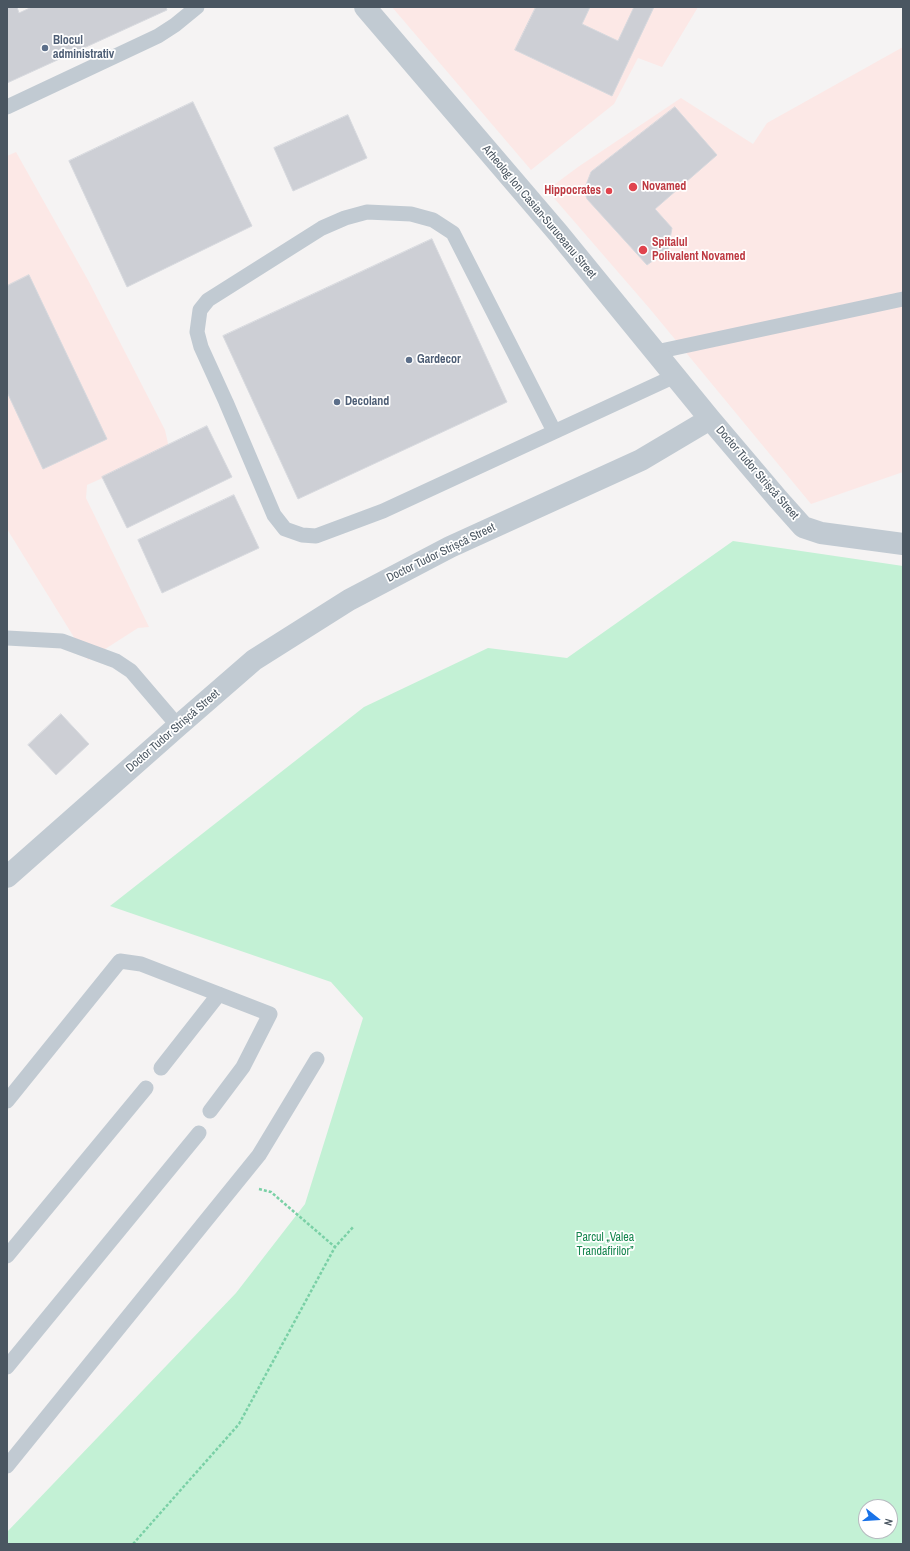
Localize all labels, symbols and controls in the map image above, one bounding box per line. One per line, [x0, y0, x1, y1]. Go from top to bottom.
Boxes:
place label: Blocul administrativ [53, 34, 114, 62]
marker: Blocul administrativ [40, 43, 50, 53]
street label: Arheolog Ion Casian-Suruceanu Street [479, 142, 599, 282]
place label: Novamed [642, 180, 686, 194]
marker: Novamed [627, 181, 639, 193]
place label: Hippocrates [544, 184, 601, 198]
marker: Hippocrates [604, 186, 614, 196]
place label: Spitalul Polivalent Novamed [652, 236, 746, 264]
marker: Spitalul Polivalent Novamed [637, 244, 649, 256]
place label: Gardecor [417, 353, 461, 367]
marker: Gardecor [404, 355, 414, 365]
place label: Decoland [345, 395, 389, 409]
marker: Decoland [332, 397, 342, 407]
street label: Doctor Tudor Strișcă Street [713, 423, 801, 523]
street label: Doctor Tudor Strișcă Street [384, 520, 498, 586]
street label: Doctor Tudor Strișcă Street [123, 687, 223, 775]
park label: Parcul „Valea Trandafirilor” [576, 1231, 634, 1259]
north arrow [858, 1499, 898, 1539]
text: N [881, 1517, 896, 1527]

